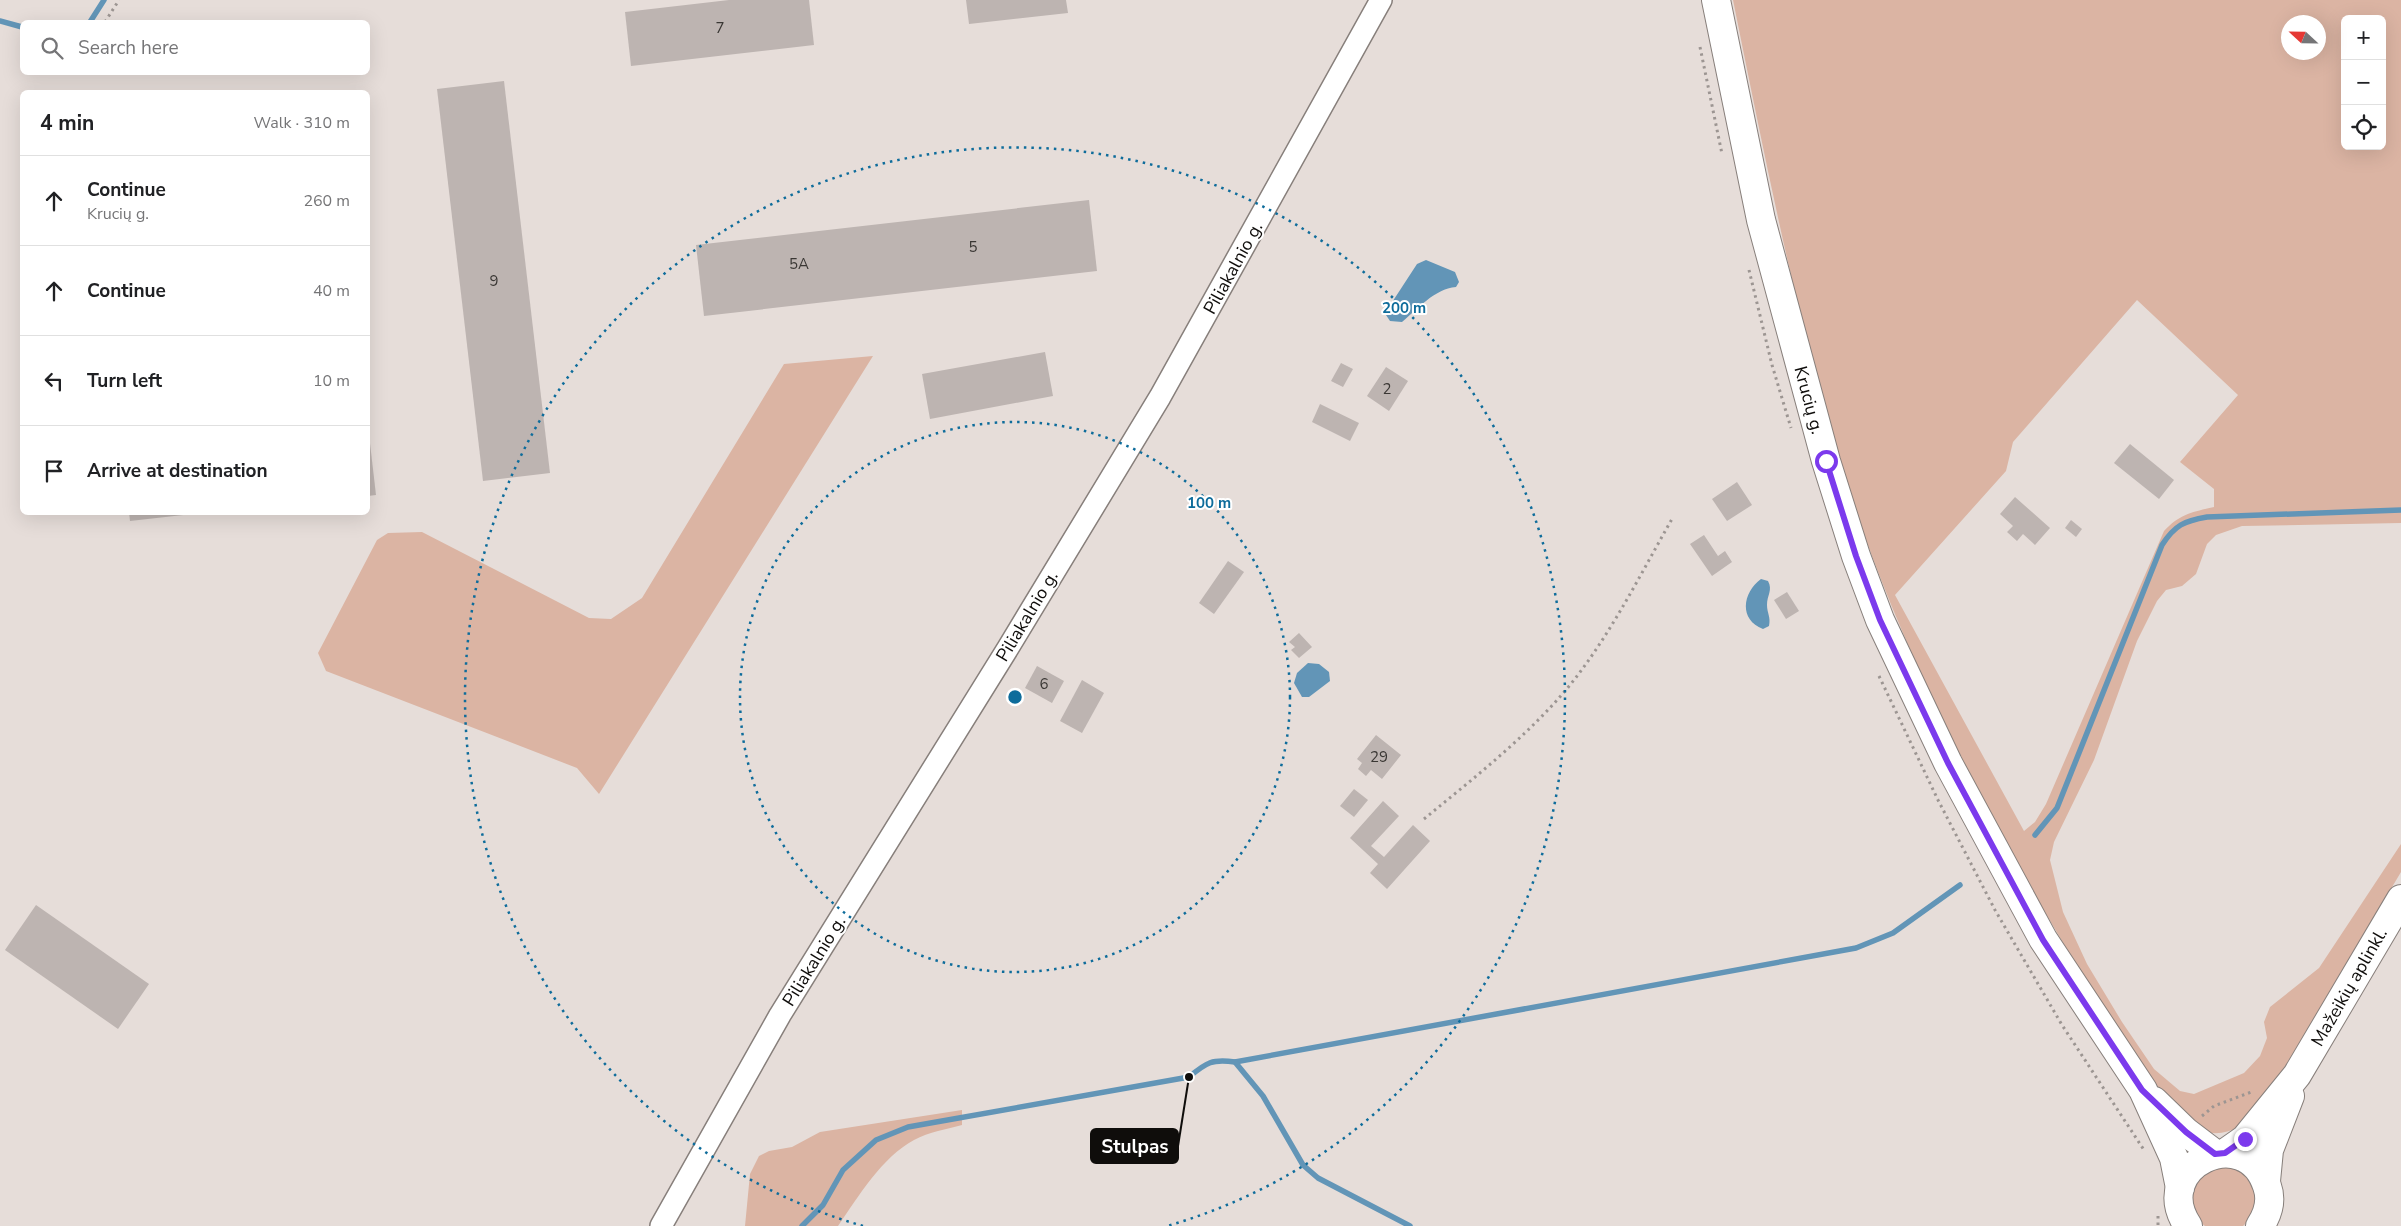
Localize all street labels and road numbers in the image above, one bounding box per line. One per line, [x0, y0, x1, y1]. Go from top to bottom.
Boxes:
street label: Piliakalnio g. [1198, 218, 1268, 318]
street label: Krucių g. [1788, 363, 1830, 437]
street label: Piliakalnio g. [990, 566, 1064, 666]
street label: Piliakalnio g. [777, 911, 851, 1011]
street label: Mažeikių aplinkl. [2305, 923, 2393, 1051]

